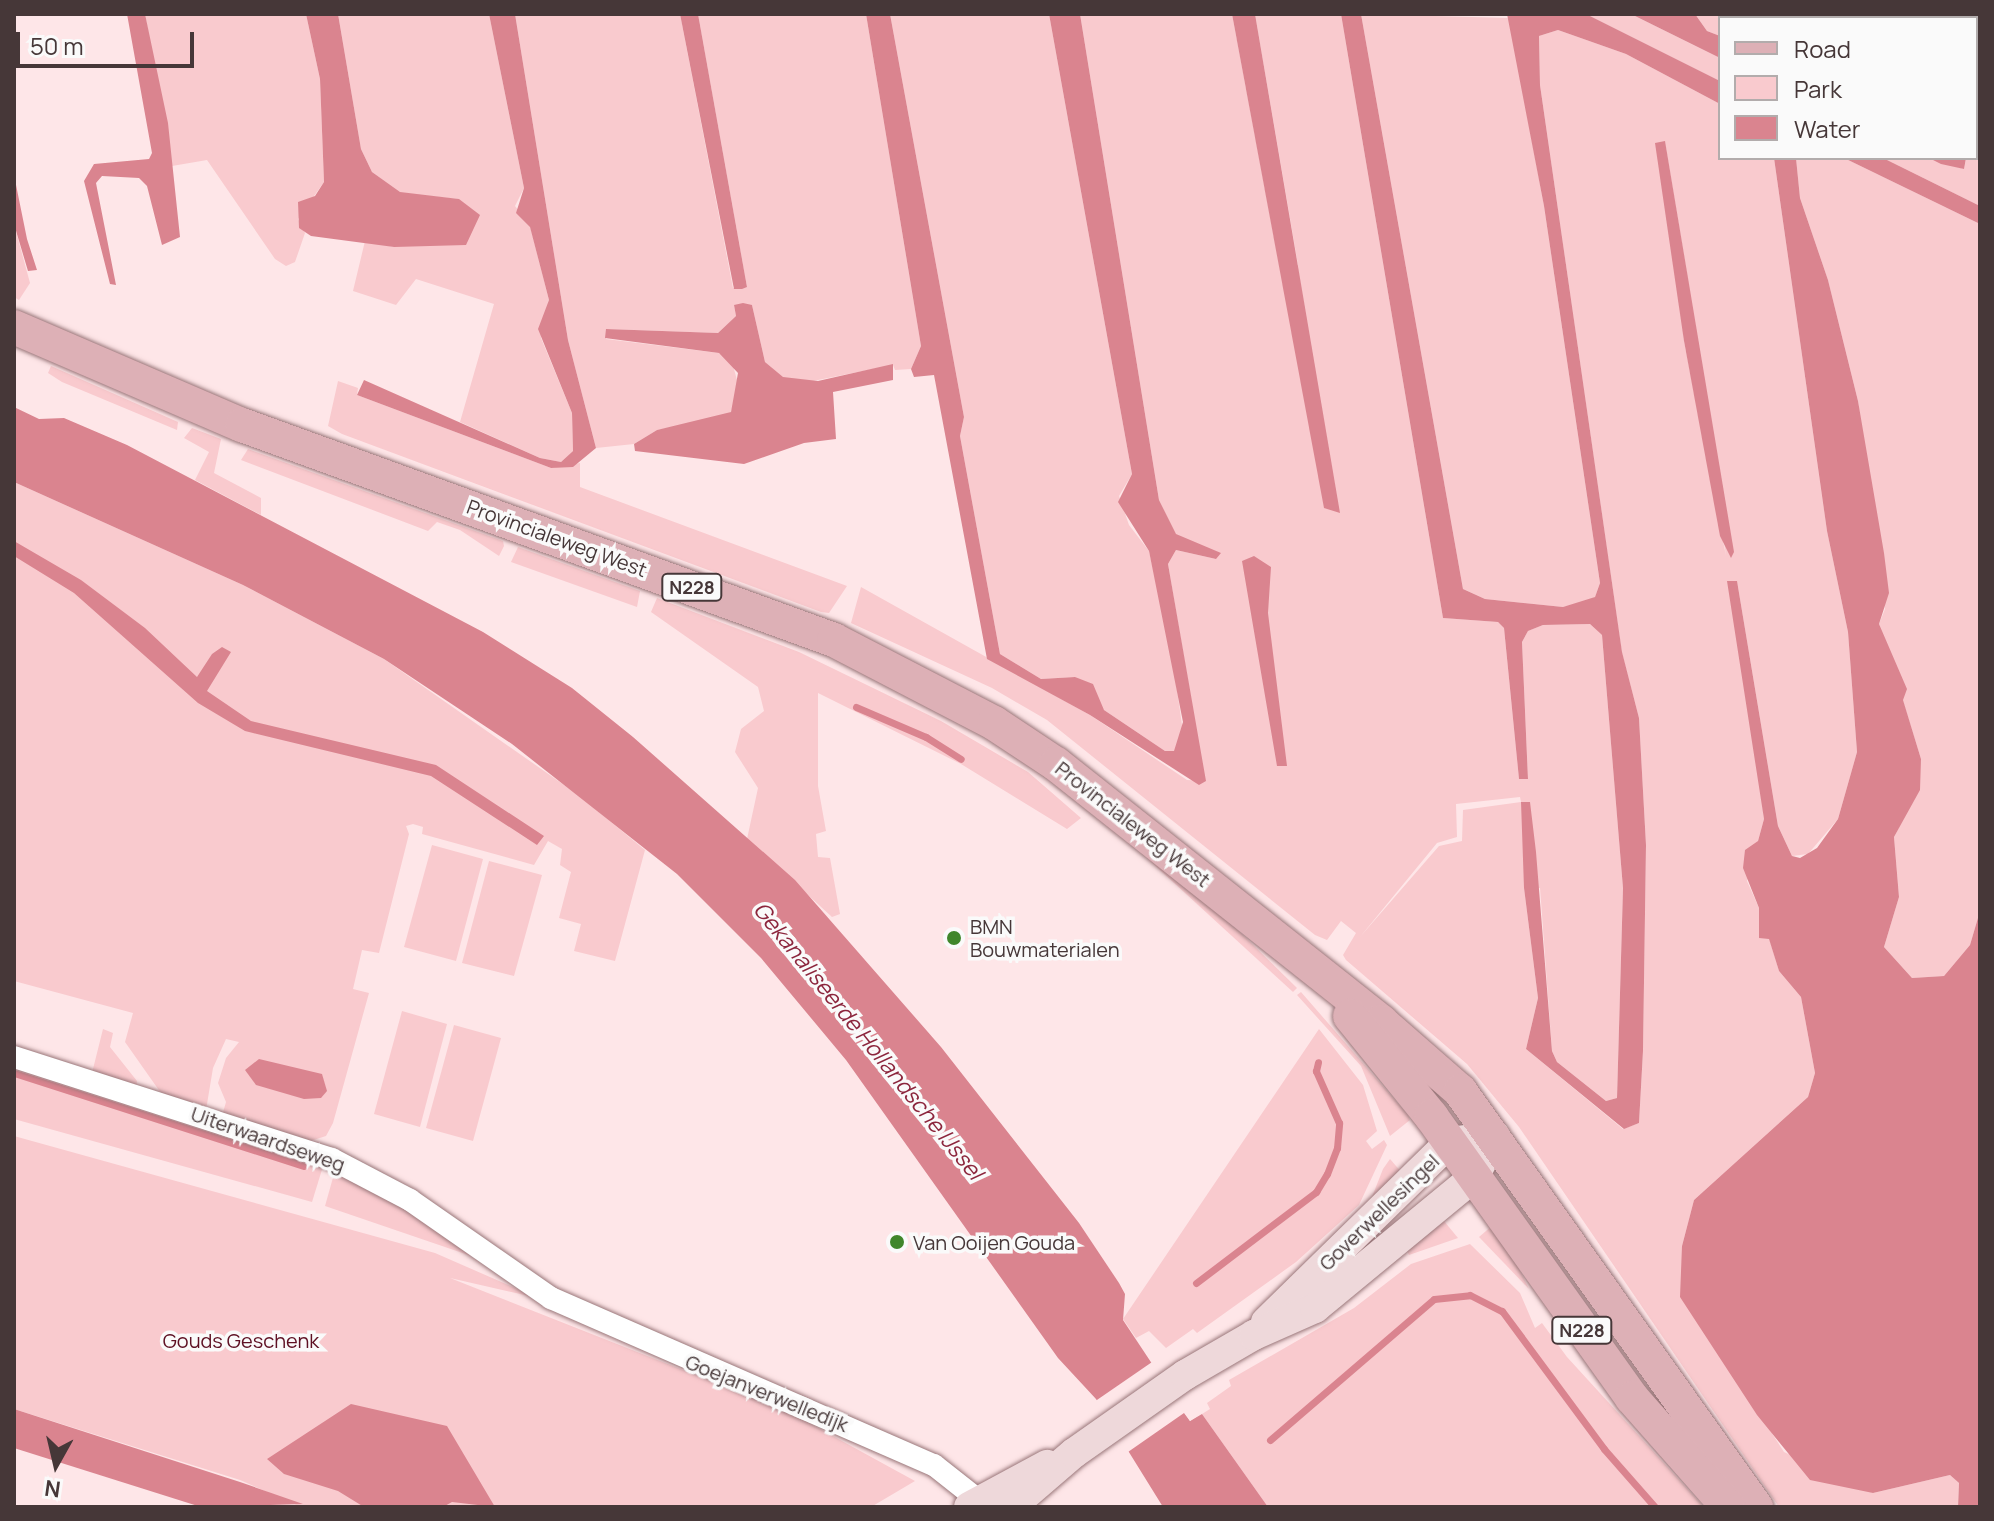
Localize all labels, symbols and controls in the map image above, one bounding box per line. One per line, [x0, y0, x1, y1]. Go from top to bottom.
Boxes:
scale bar [20, 16, 198, 66]
legend [1718, 16, 1978, 160]
text: 50 m [30, 29, 84, 62]
text: Road [1794, 32, 1851, 65]
text: Park [1794, 72, 1842, 105]
text: Water [1794, 112, 1861, 145]
street label: Provincialeweg West [464, 494, 650, 582]
road number: N228 [660, 573, 724, 601]
street label: Provincialeweg West [1051, 756, 1215, 892]
water label: Gekanaliseerde Hollandsche IJssel [748, 897, 988, 1185]
place label: BMN Bouwmaterialen [970, 914, 1120, 961]
marker: BMN Bouwmaterialen [945, 929, 963, 947]
street label: Uiterwaardseweg [188, 1101, 348, 1177]
street label: Goverwellesingel [1314, 1149, 1444, 1275]
place label: Van Ooijen Gouda [913, 1230, 1075, 1254]
marker: Van Ooijen Gouda [888, 1233, 906, 1251]
road number: N228 [1550, 1316, 1614, 1344]
park label: Gouds Geschenk [163, 1328, 319, 1352]
street label: Goejanverwelledijk [682, 1349, 852, 1437]
north arrow [16, 1425, 96, 1505]
text: N [43, 1473, 63, 1505]

